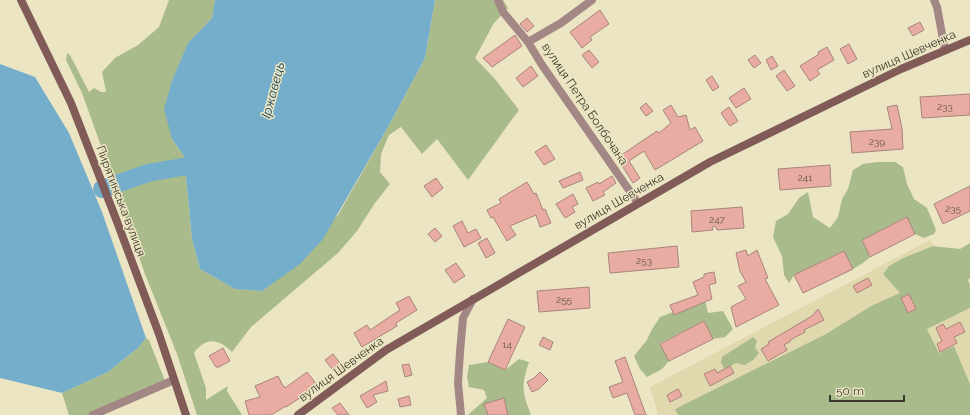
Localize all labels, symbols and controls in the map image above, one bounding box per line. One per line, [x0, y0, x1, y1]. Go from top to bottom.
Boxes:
street label: вулиця Шевченка [860, 27, 958, 81]
street label: вулиця Петра Болбочана [539, 40, 631, 168]
water label: Іржавець [258, 60, 288, 120]
house number: 233 [937, 101, 953, 112]
house number: 239 [869, 136, 885, 147]
street label: Пирятинська вулиця [93, 144, 149, 258]
street label: вулиця Шевченка [572, 170, 666, 232]
house number: 241 [798, 172, 813, 183]
house number: 235 [945, 203, 962, 214]
house number: 247 [709, 214, 726, 225]
house number: 253 [636, 255, 652, 266]
house number: 255 [556, 294, 573, 305]
street label: вулиця Шевченка [296, 334, 386, 404]
house number: 14 [502, 339, 512, 350]
scale bar [830, 377, 904, 403]
text: 50 m [836, 384, 864, 398]

